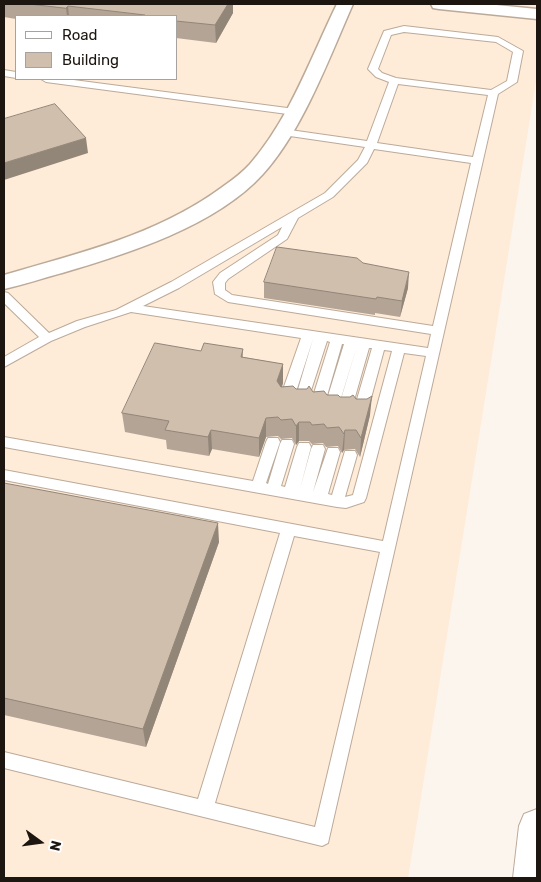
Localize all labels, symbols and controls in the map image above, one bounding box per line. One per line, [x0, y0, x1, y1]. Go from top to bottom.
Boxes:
legend [15, 15, 178, 80]
text: Road [62, 26, 98, 44]
text: Building [62, 51, 119, 69]
north arrow [15, 817, 65, 867]
text: N [46, 839, 65, 853]

